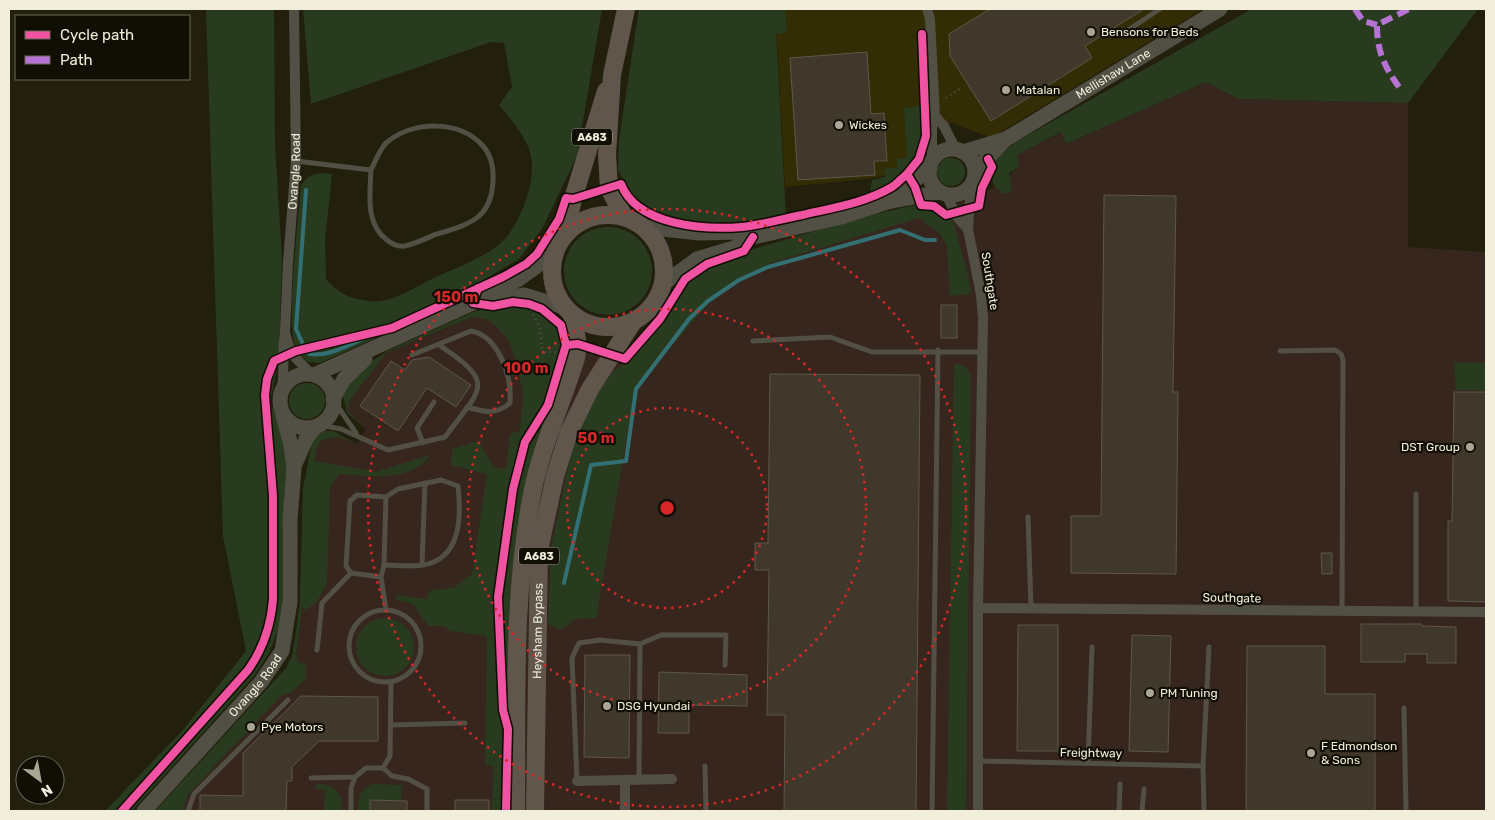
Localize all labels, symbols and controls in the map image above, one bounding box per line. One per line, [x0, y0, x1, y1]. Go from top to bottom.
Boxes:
legend [15, 15, 190, 80]
place label: Bensons for Beds [1101, 25, 1199, 39]
text: Cycle path [60, 26, 134, 44]
marker: Bensons for Beds [1085, 26, 1097, 38]
street label: Mellishaw Lane [1073, 46, 1153, 102]
text: Path [60, 51, 93, 69]
place label: Matalan [1016, 83, 1060, 97]
marker: Matalan [1000, 84, 1012, 96]
place label: Wickes [849, 118, 887, 132]
marker: Wickes [833, 119, 845, 131]
road number: A683 [572, 128, 612, 146]
street label: Ovangle Road [285, 133, 303, 210]
street label: Southgate [978, 251, 1002, 311]
text: 150 m [434, 288, 478, 306]
text: 100 m [504, 359, 548, 377]
text: 50 m [578, 429, 614, 447]
place label: DST Group [1401, 440, 1460, 454]
marker: DST Group [1464, 441, 1476, 453]
centre of rings [658, 499, 676, 517]
road number: A683 [519, 548, 559, 564]
street label: Heysham Bypass [530, 583, 545, 679]
street label: Southgate [1203, 590, 1262, 606]
street label: Ovangle Road [226, 651, 285, 720]
place label: PM Tuning [1160, 686, 1218, 700]
marker: PM Tuning [1144, 687, 1156, 699]
place label: DSG Hyundai [617, 699, 690, 713]
marker: DSG Hyundai [601, 700, 613, 712]
place label: Pye Motors [261, 720, 323, 734]
marker: Pye Motors [245, 721, 257, 733]
place label: F Edmondson & Sons [1321, 739, 1397, 767]
street label: Freightway [1060, 745, 1123, 761]
marker: F Edmondson & Sons [1305, 747, 1317, 759]
north arrow [15, 755, 65, 805]
text: N [38, 781, 55, 800]

